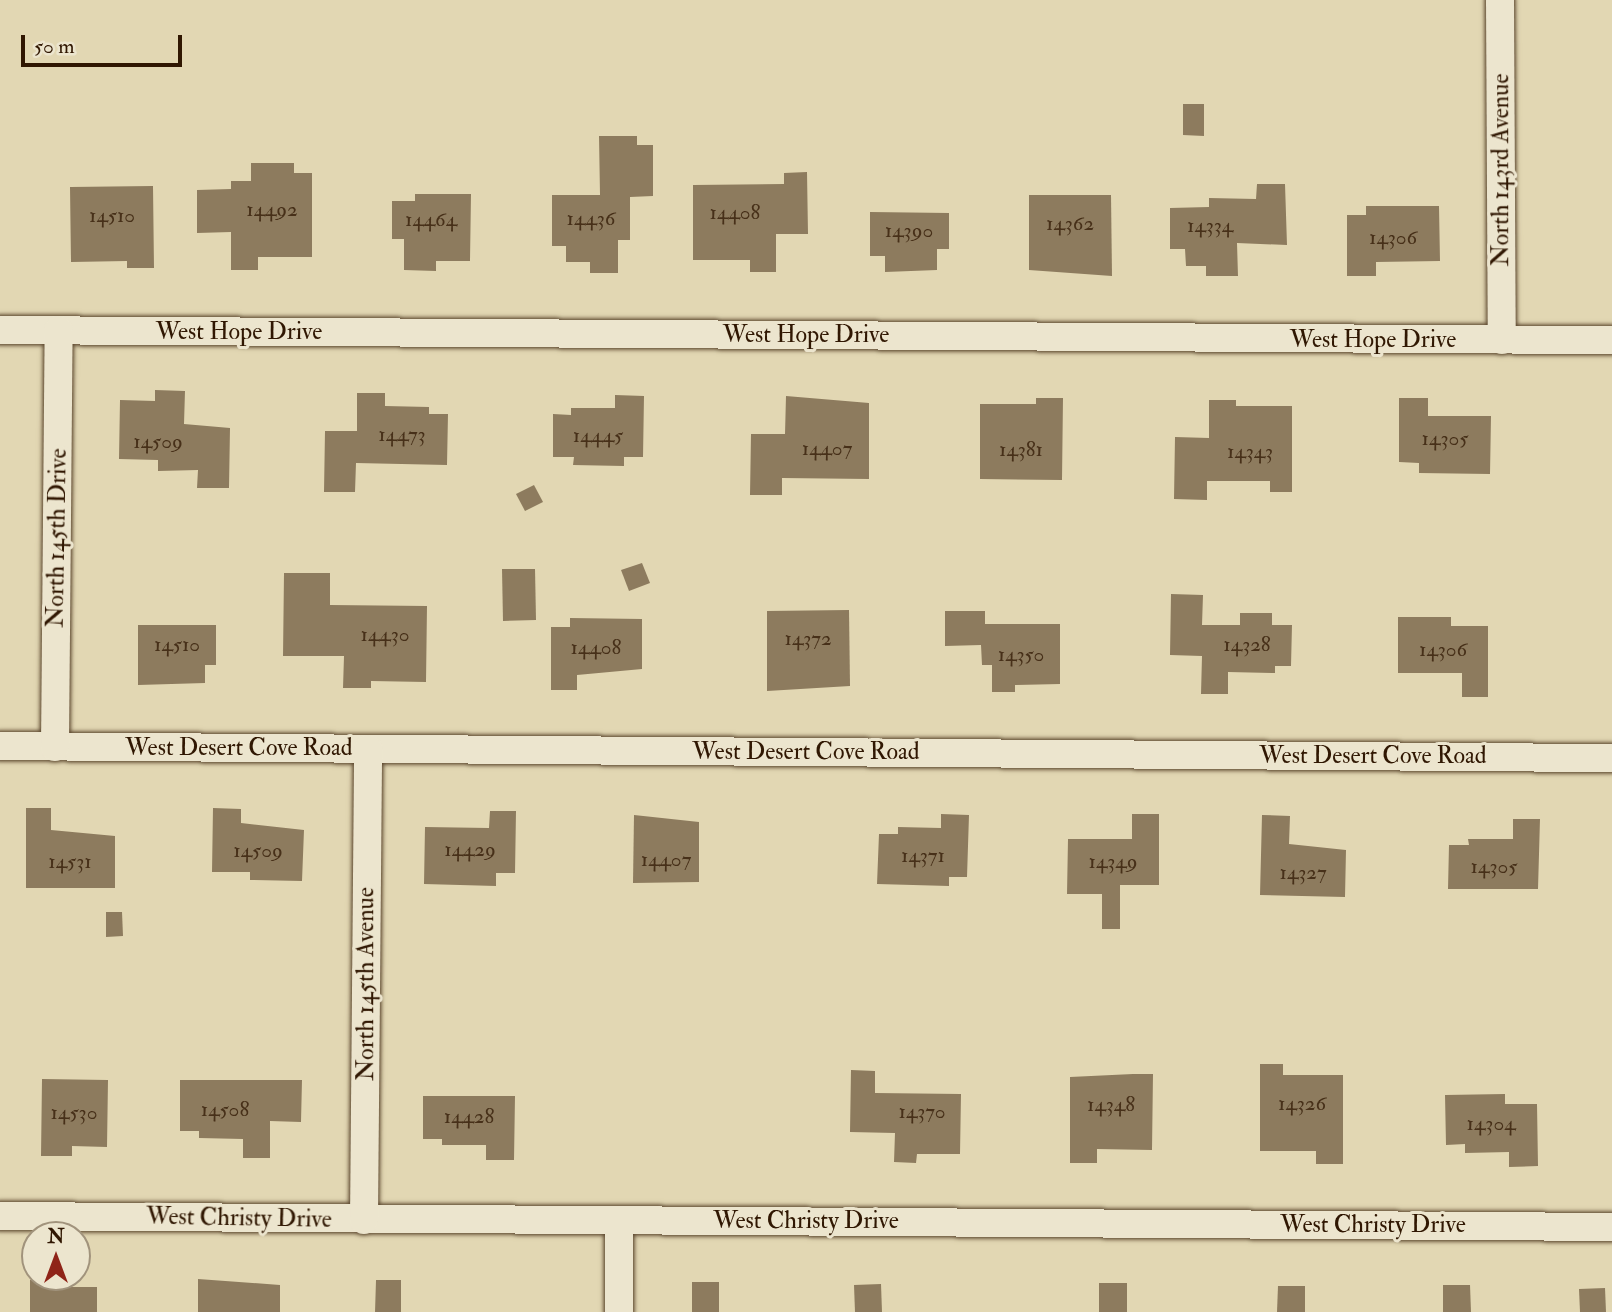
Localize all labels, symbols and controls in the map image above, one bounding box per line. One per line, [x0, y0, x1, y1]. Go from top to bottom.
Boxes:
scale bar [24, 21, 186, 65]
text: 50 m [34, 33, 75, 60]
street label: North 143rd Avenue [1487, 74, 1515, 266]
house number: 14492 [246, 197, 298, 223]
house number: 14408 [710, 200, 760, 226]
house number: 14510 [89, 203, 135, 229]
house number: 14436 [567, 206, 615, 232]
house number: 14464 [405, 207, 457, 233]
house number: 14362 [1046, 211, 1094, 237]
house number: 14334 [1187, 213, 1233, 239]
house number: 14390 [885, 218, 933, 244]
house number: 14306 [1369, 225, 1417, 251]
street label: West Hope Drive [156, 318, 322, 346]
street label: West Hope Drive [723, 321, 889, 349]
street label: West Hope Drive [1290, 326, 1456, 354]
house number: 14473 [378, 422, 426, 448]
house number: 14445 [573, 423, 623, 449]
house number: 14305 [1422, 426, 1468, 452]
house number: 14509 [133, 429, 183, 455]
house number: 14407 [802, 436, 852, 462]
house number: 14381 [999, 437, 1043, 463]
house number: 14343 [1227, 439, 1273, 465]
street label: North 145th Drive [41, 448, 73, 628]
house number: 14430 [361, 622, 409, 648]
house number: 14372 [784, 626, 832, 652]
house number: 14510 [154, 632, 200, 658]
house number: 14328 [1223, 632, 1271, 658]
house number: 14408 [571, 635, 621, 661]
house number: 14306 [1419, 637, 1467, 663]
house number: 14350 [998, 642, 1044, 668]
street label: West Desert Cove Road [125, 734, 353, 762]
street label: West Desert Cove Road [692, 738, 920, 766]
street label: West Desert Cove Road [1259, 742, 1487, 770]
house number: 14429 [444, 837, 496, 863]
house number: 14509 [233, 838, 283, 864]
house number: 14371 [901, 843, 945, 869]
house number: 14407 [641, 847, 691, 873]
house number: 14531 [48, 849, 92, 875]
house number: 14349 [1089, 849, 1137, 875]
house number: 14305 [1471, 854, 1517, 880]
house number: 14327 [1279, 860, 1327, 886]
street label: North 145th Avenue [352, 887, 380, 1081]
house number: 14326 [1278, 1091, 1326, 1117]
house number: 14348 [1087, 1092, 1135, 1118]
house number: 14508 [201, 1097, 249, 1123]
house number: 14370 [898, 1099, 946, 1125]
house number: 14530 [51, 1100, 97, 1126]
house number: 14428 [444, 1104, 494, 1130]
house number: 14304 [1467, 1111, 1515, 1137]
street label: West Christy Drive [146, 1202, 332, 1234]
street label: West Christy Drive [713, 1207, 899, 1235]
street label: West Christy Drive [1280, 1211, 1466, 1239]
north arrow [21, 1221, 91, 1291]
text: N [47, 1225, 65, 1249]

